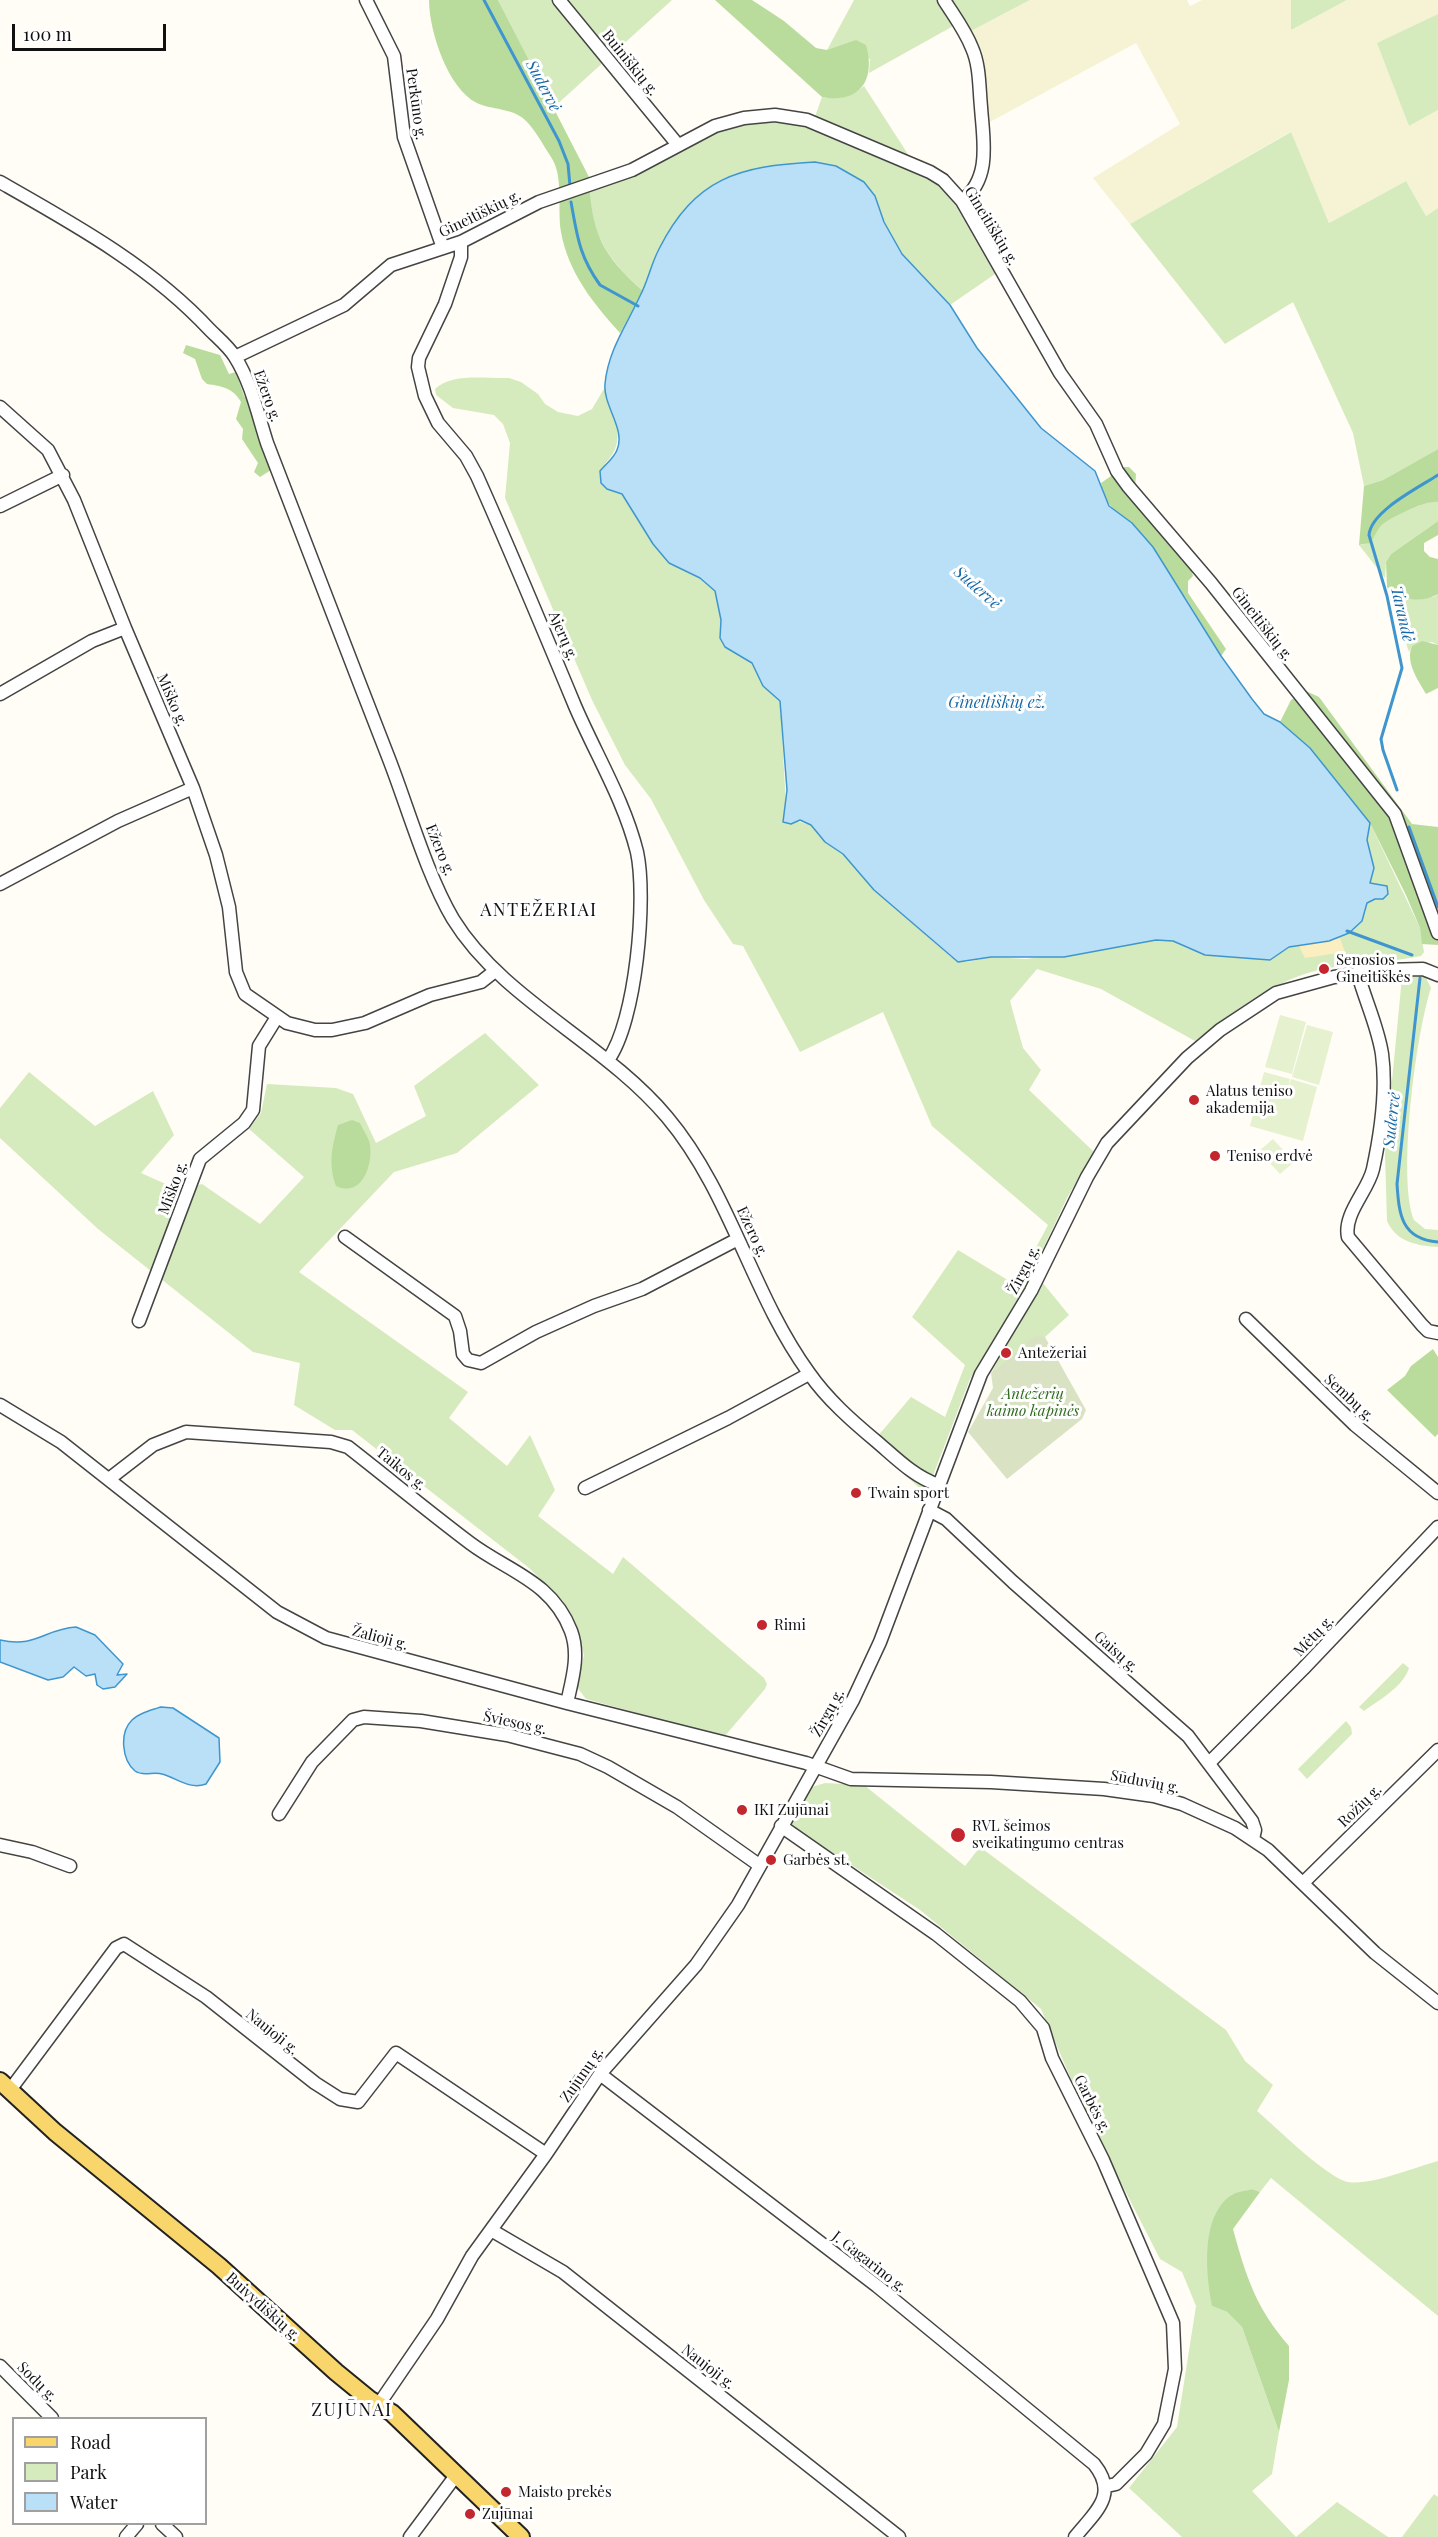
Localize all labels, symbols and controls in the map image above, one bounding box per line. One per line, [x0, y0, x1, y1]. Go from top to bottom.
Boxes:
scale bar [15, 12, 170, 50]
text: 100 m [23, 22, 72, 46]
street label: Buiniškių g. [598, 27, 662, 99]
water label: Sudervė [521, 57, 565, 115]
street label: Perkūno g. [402, 67, 430, 141]
street label: Gineitiškių g. [960, 183, 1022, 269]
street label: Gineitiškių g. [436, 186, 524, 242]
street label: Ežero g. [249, 368, 285, 424]
water label: Sudervė [950, 562, 1004, 614]
street label: Gineitiškių g. [1227, 583, 1297, 665]
water label: Tarandė [1386, 584, 1418, 644]
street label: Ajerų g. [545, 609, 581, 663]
street label: Miško g. [153, 671, 191, 729]
water label: Gineitiškių ež. [948, 693, 1046, 713]
street label: Ežero g. [422, 822, 458, 878]
district label: ANTEŽERIAI [480, 899, 598, 921]
place label: Senosios Gineitiškės [1336, 951, 1410, 986]
marker: Senosios Gineitiškės [1317, 962, 1331, 976]
place label: Alatus teniso akademija [1206, 1082, 1293, 1117]
water label: Sudervė [1380, 1091, 1404, 1149]
marker: Alatus teniso akademija [1187, 1093, 1201, 1107]
place label: Teniso erdvė [1227, 1147, 1313, 1165]
marker: Teniso erdvė [1208, 1149, 1222, 1163]
street label: Miško g. [155, 1159, 191, 1217]
street label: Ežero g. [732, 1204, 772, 1260]
street label: Žirgų g. [1004, 1243, 1044, 1297]
place label: Antežeriai [1018, 1344, 1087, 1362]
marker: Antežeriai [999, 1346, 1013, 1360]
street label: Sembų g. [1320, 1370, 1378, 1426]
park label: Antežerių kaimo kapinės [987, 1385, 1079, 1420]
street label: Taikos g. [372, 1443, 430, 1495]
place label: Twain sport [868, 1484, 949, 1502]
marker: Twain sport [849, 1486, 863, 1500]
street label: Mėtų g. [1290, 1612, 1338, 1660]
place label: Rimi [774, 1616, 806, 1634]
marker: Rimi [755, 1618, 769, 1632]
street label: Žalioji g. [350, 1622, 410, 1654]
street label: Gaisų g. [1090, 1628, 1142, 1676]
street label: Žirgų g. [808, 1686, 848, 1740]
street label: Šviesos g. [482, 1707, 548, 1739]
street label: Sūduvių g. [1109, 1766, 1181, 1798]
street label: Rožių g. [1334, 1781, 1386, 1831]
place label: IKI Zujūnai [754, 1801, 829, 1819]
marker: IKI Zujūnai [735, 1803, 749, 1817]
place label: RVL šeimos sveikatingumo centras [972, 1817, 1124, 1852]
marker: RVL šeimos sveikatingumo centras [949, 1826, 967, 1844]
place label: Garbės st. [783, 1851, 850, 1869]
marker: Garbės st. [764, 1853, 778, 1867]
street label: Naujoji g. [242, 2005, 302, 2059]
street label: Zujūnų g. [556, 2044, 608, 2106]
street label: Garbės g. [1070, 2072, 1114, 2136]
street label: J. Gagarino g. [828, 2228, 910, 2296]
street label: Buivydiškių g. [222, 2269, 304, 2345]
street label: Naujoji g. [678, 2341, 738, 2393]
street label: Sodų g. [13, 2358, 61, 2406]
district label: ZUJŪNAI [311, 2399, 393, 2421]
legend [12, 2417, 207, 2525]
text: Road [70, 2430, 111, 2454]
text: Park [70, 2460, 107, 2484]
place label: Maisto prekės [518, 2483, 612, 2501]
marker: Maisto prekės [499, 2485, 513, 2499]
text: Water [70, 2490, 118, 2514]
place label: Zujūnai [482, 2505, 533, 2523]
marker: Zujūnai [463, 2507, 477, 2521]

